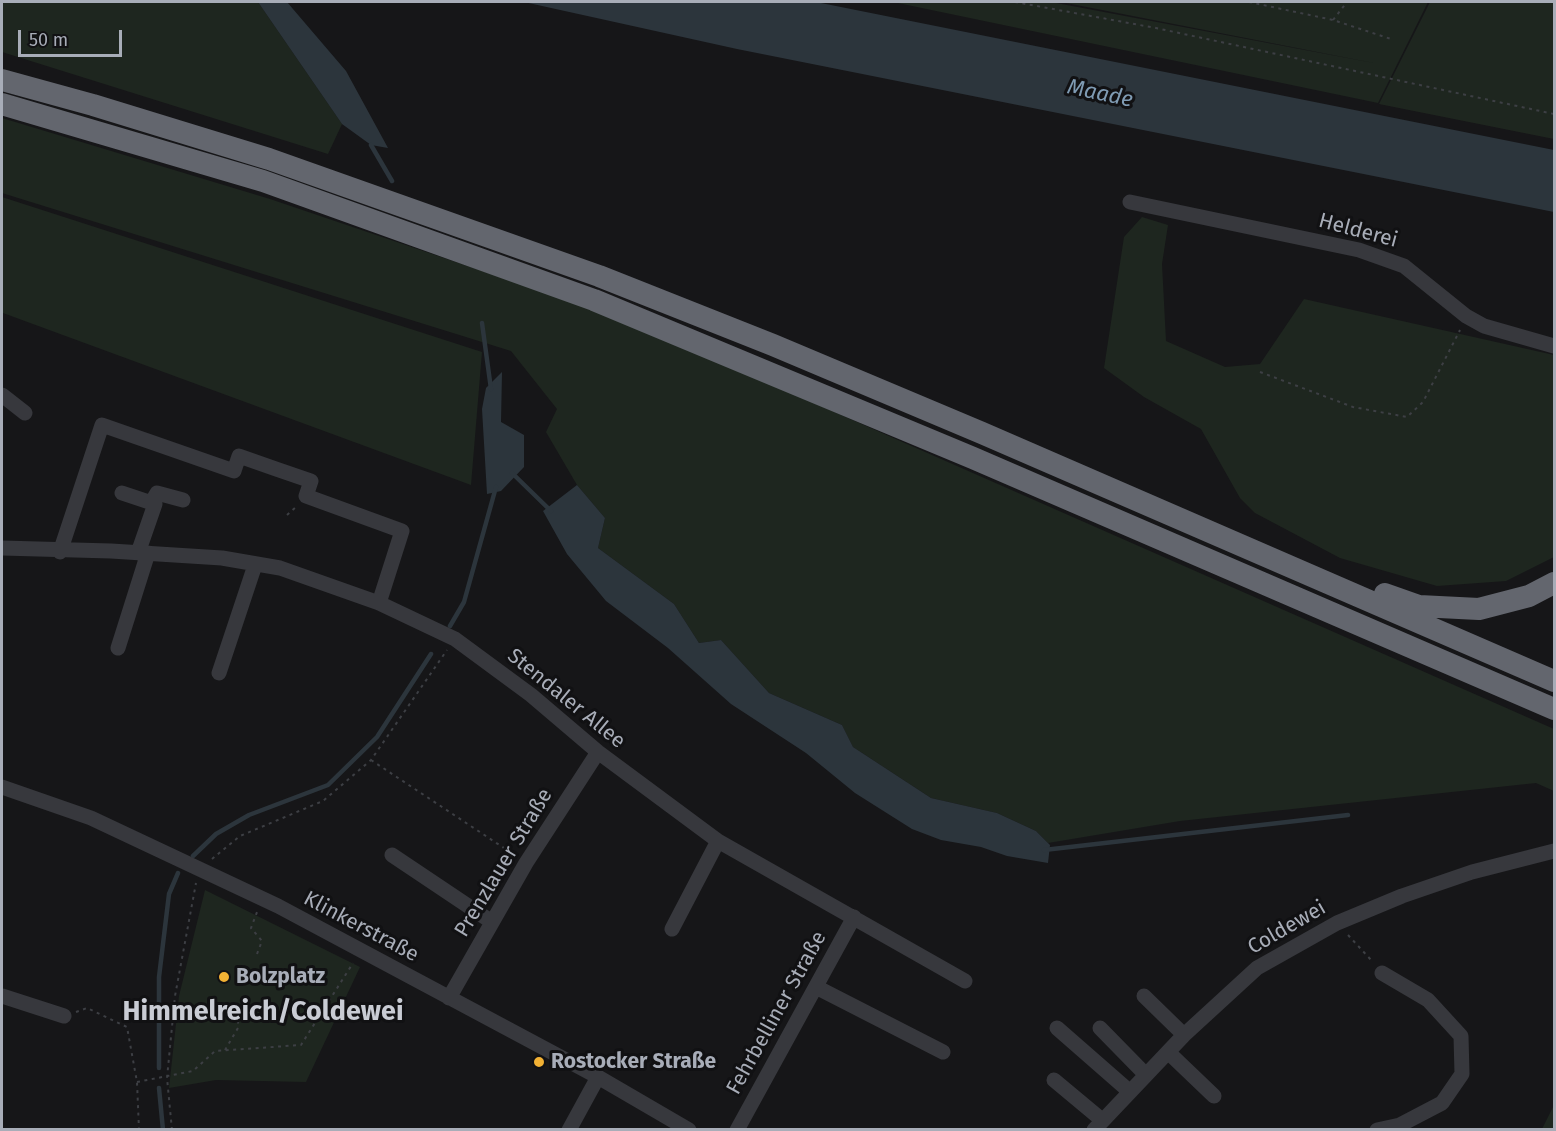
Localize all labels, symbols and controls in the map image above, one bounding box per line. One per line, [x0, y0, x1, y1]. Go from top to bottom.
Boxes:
scale bar [21, 18, 124, 56]
text: 50 m [29, 29, 68, 51]
water label: Maade [1065, 74, 1135, 114]
street label: Helderei [1316, 208, 1400, 254]
street label: Stendaler Allee [502, 644, 630, 754]
street label: Prenzlauer Straße [450, 784, 558, 942]
street label: Klinkerstraße [299, 886, 423, 968]
street label: Coldewei [1243, 896, 1331, 960]
street label: Fehrbelliner Straße [722, 927, 832, 1099]
place label: Bolzplatz [236, 964, 325, 990]
marker: Bolzplatz [217, 970, 231, 984]
district label: Himmelreich/Coldewei [122, 996, 404, 1028]
place label: Rostocker Straße [551, 1049, 716, 1075]
marker: Rostocker Straße [532, 1055, 546, 1069]

